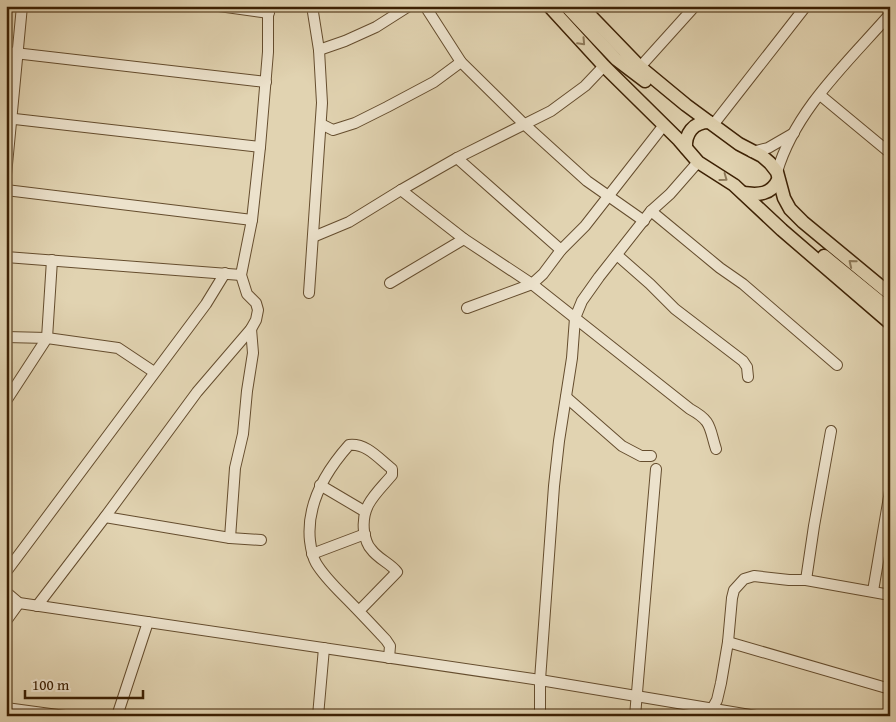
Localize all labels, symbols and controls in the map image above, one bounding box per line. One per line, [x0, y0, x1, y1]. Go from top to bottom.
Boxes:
one-way arrow [576, 37, 585, 46]
one-way arrow [718, 172, 728, 181]
one-way arrow [849, 260, 858, 269]
scale bar [25, 667, 142, 699]
text: 100 m [32, 674, 70, 695]

